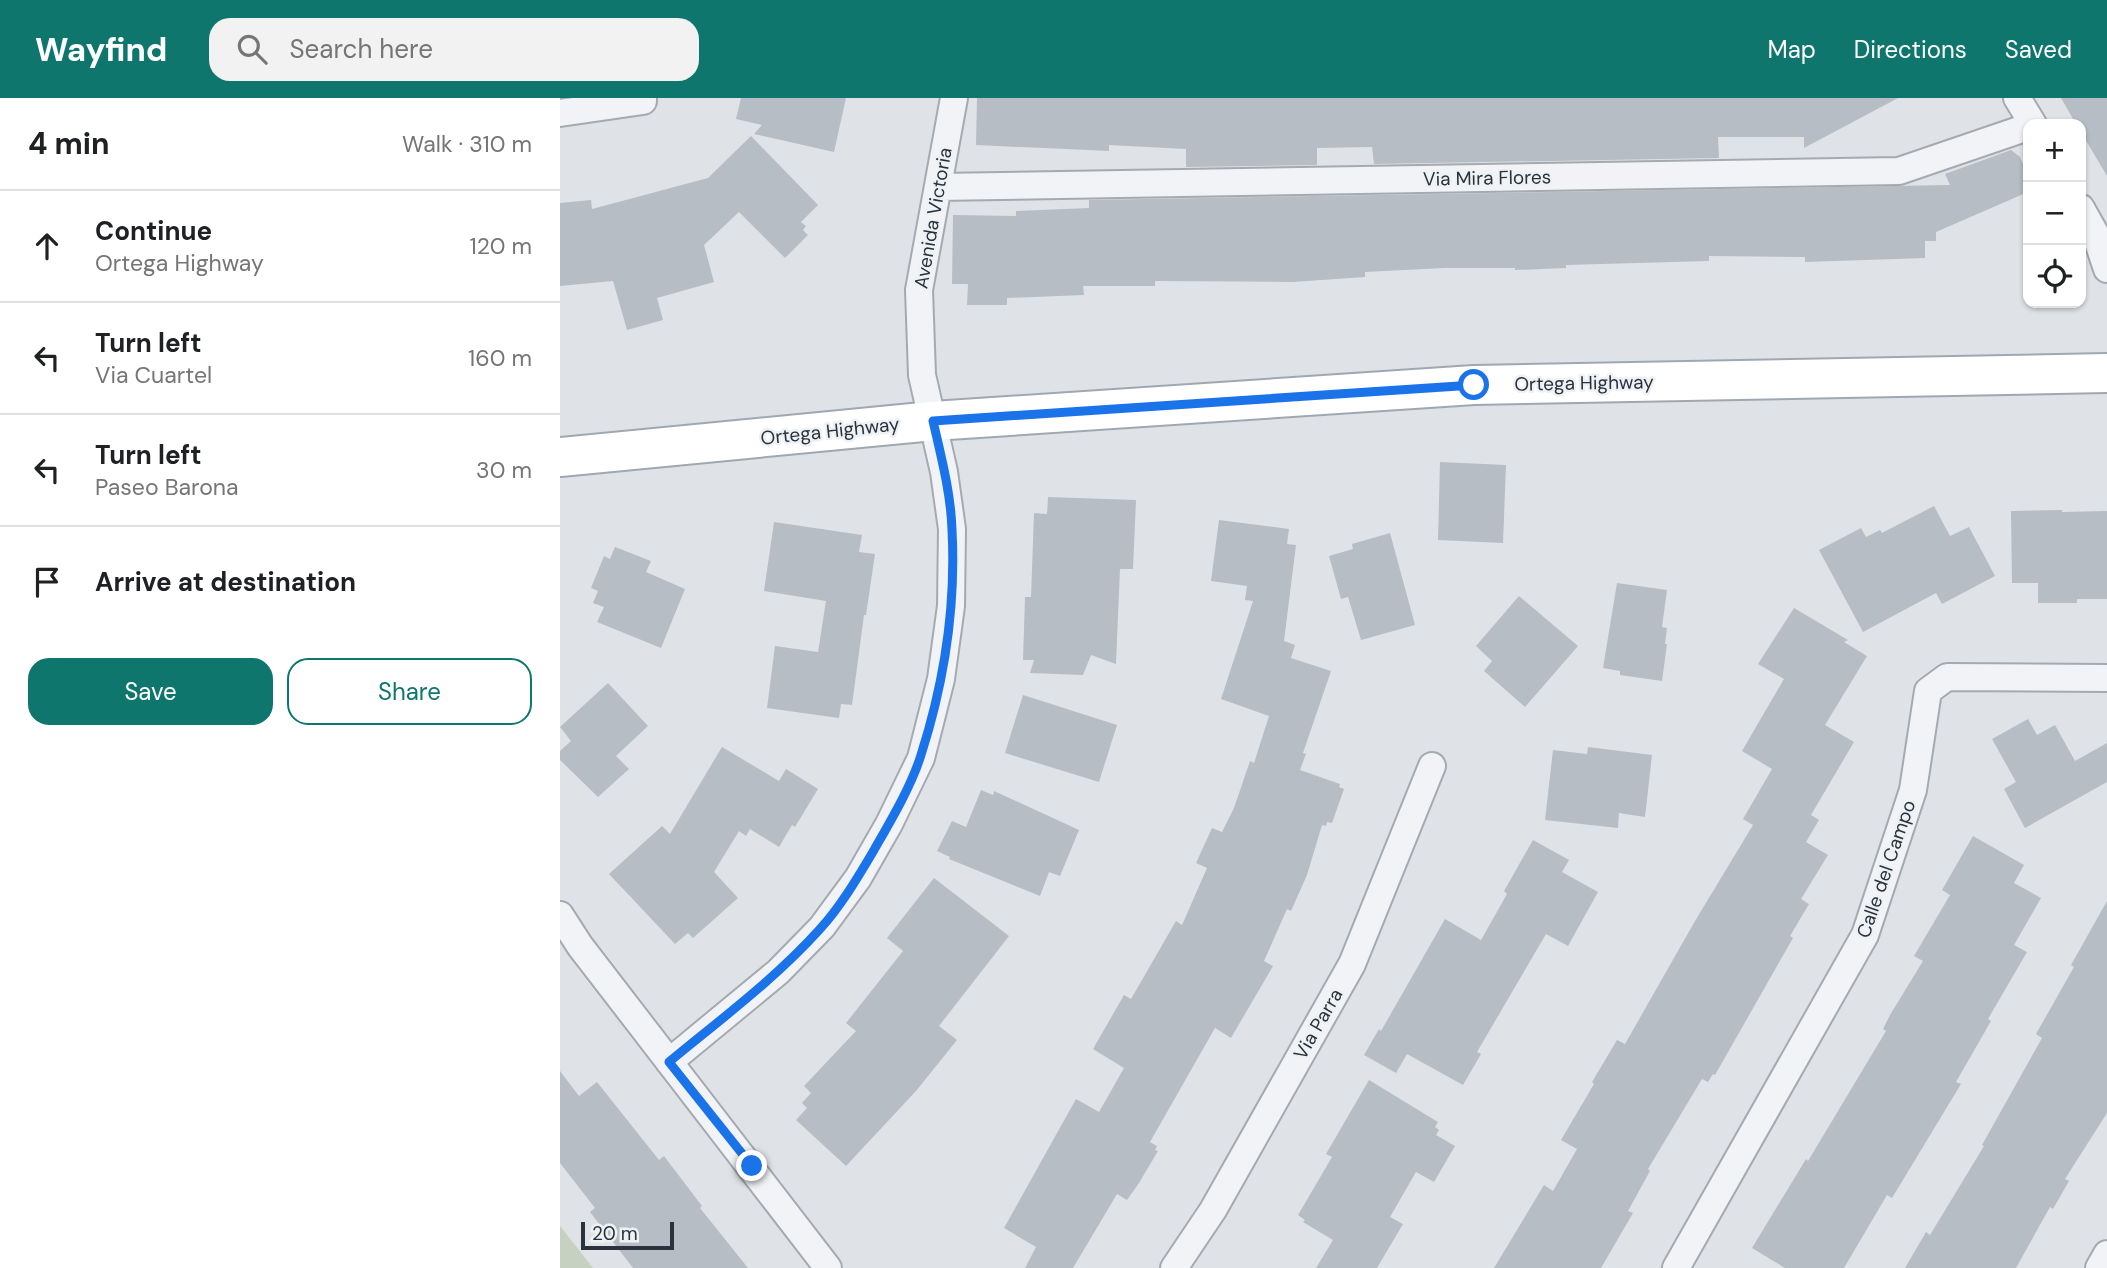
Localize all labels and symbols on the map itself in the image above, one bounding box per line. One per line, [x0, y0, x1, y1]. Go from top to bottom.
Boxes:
street label: Avenida Victoria [908, 145, 958, 291]
street label: Via Mira Flores [1423, 164, 1551, 192]
route start [1458, 369, 1489, 400]
street label: Ortega Highway [1514, 369, 1654, 397]
street label: Ortega Highway [759, 411, 901, 451]
street label: Calle del Campo [1851, 797, 1921, 941]
street label: Via Parra [1288, 984, 1348, 1064]
route end [736, 1150, 767, 1181]
scale bar [581, 1219, 674, 1251]

